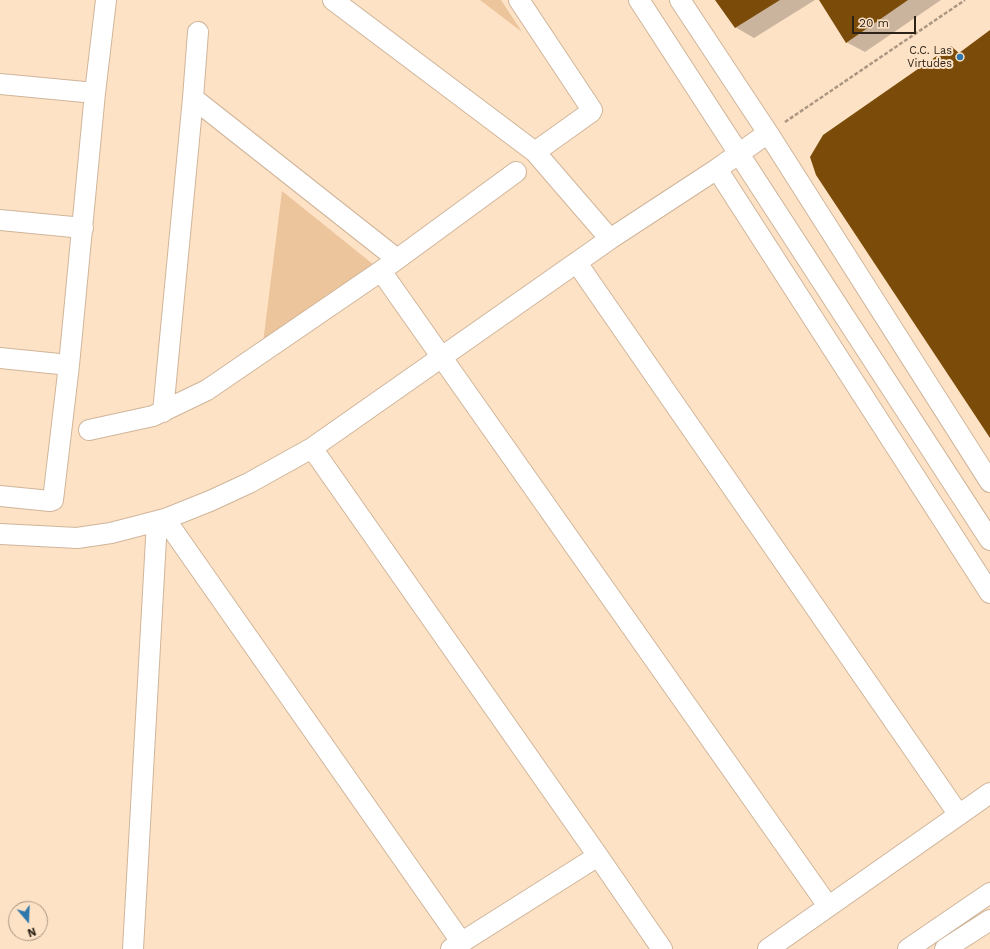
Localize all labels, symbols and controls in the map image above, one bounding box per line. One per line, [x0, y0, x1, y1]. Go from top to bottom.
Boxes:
scale bar [854, 8, 918, 34]
text: 20 m [859, 16, 889, 30]
place label: C.C. Las Virtudes [907, 44, 952, 70]
marker: C.C. Las Virtudes [955, 52, 965, 62]
north arrow [8, 901, 48, 941]
text: N [26, 924, 38, 939]

